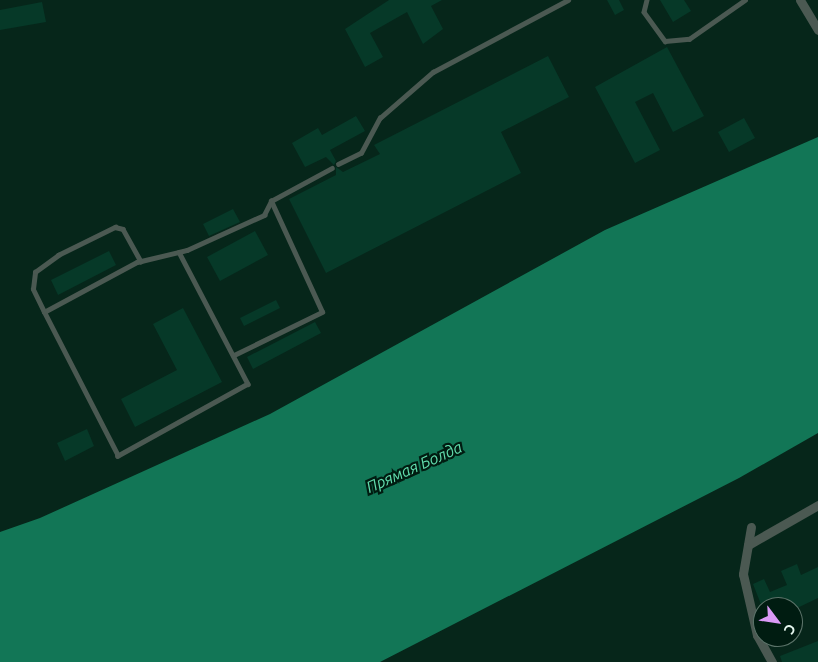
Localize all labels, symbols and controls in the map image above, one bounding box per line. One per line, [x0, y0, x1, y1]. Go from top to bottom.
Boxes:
water label: Прямая Болда [363, 437, 465, 497]
north arrow [753, 597, 803, 647]
text: С [781, 621, 799, 637]

